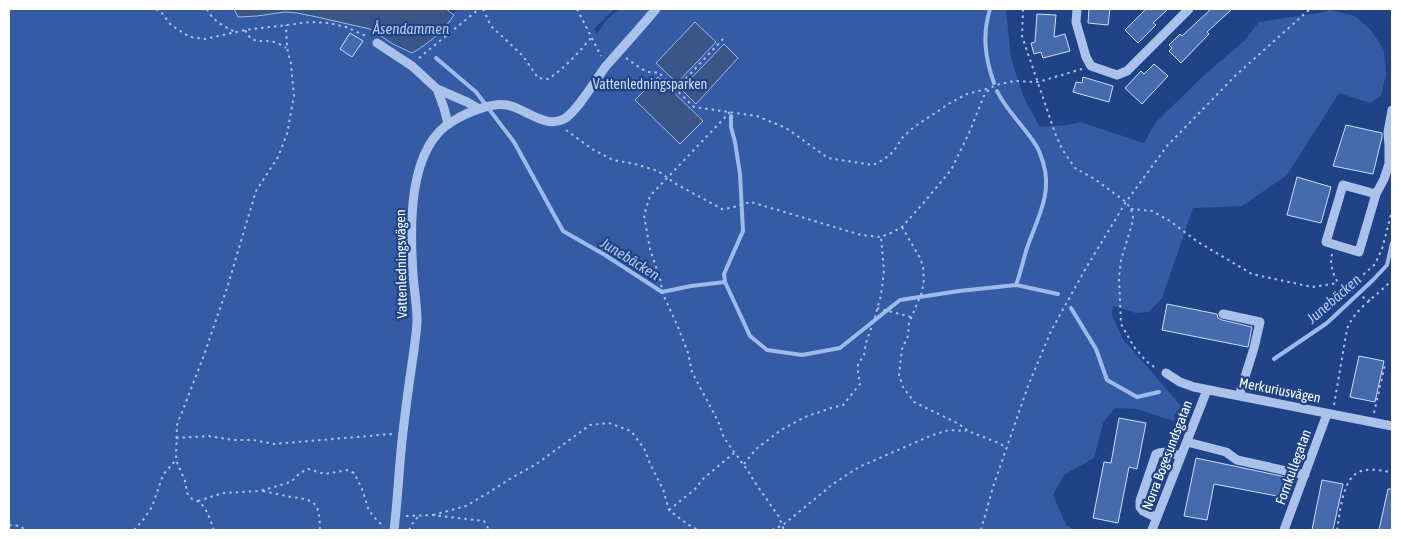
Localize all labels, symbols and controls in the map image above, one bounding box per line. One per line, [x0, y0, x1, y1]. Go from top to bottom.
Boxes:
water label: Åsendammen [372, 20, 449, 37]
park label: Vattenledningsparken [593, 76, 707, 92]
street label: Vattenledningsvägen [392, 209, 410, 319]
water label: Junebäcken [597, 233, 663, 283]
water label: Junebäcken [1302, 271, 1364, 327]
street label: Merkuriusvägen [1238, 374, 1322, 406]
street label: Norra Bogesundsgatan [1139, 398, 1195, 512]
street label: Fornkullegatan [1272, 427, 1314, 507]

